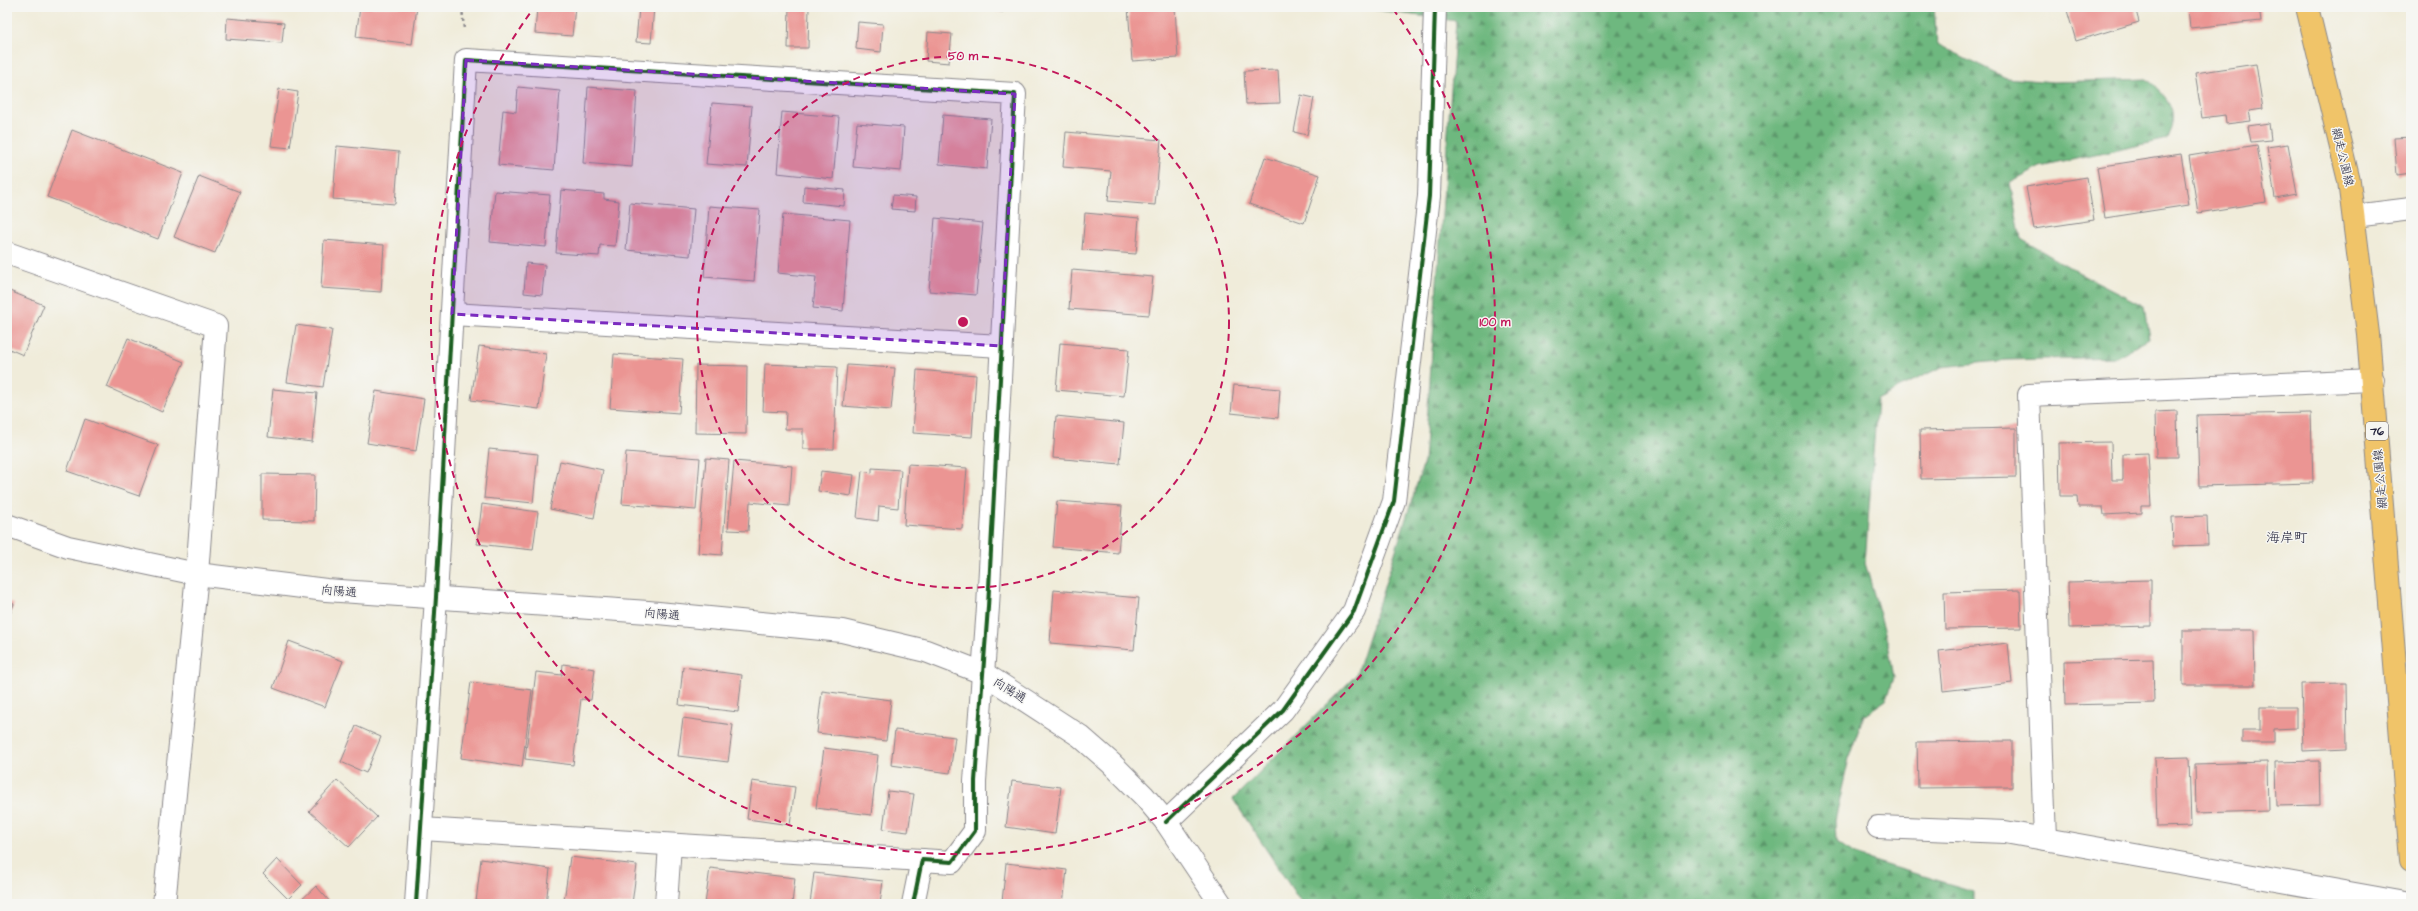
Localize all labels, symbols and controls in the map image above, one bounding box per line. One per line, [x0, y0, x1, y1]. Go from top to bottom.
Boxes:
text: 50 m [948, 48, 979, 65]
street label: 網走公園線 [2327, 126, 2358, 188]
text: 100 m [1480, 314, 1511, 331]
centre of rings [956, 315, 970, 329]
road number: 76 [2366, 422, 2388, 440]
street label: 網走公園線 [2369, 448, 2392, 510]
district label: 海岸町 [2266, 528, 2308, 548]
street label: 向陽通 [320, 581, 358, 602]
street label: 向陽通 [643, 604, 681, 625]
street label: 向陽通 [990, 674, 1030, 707]

